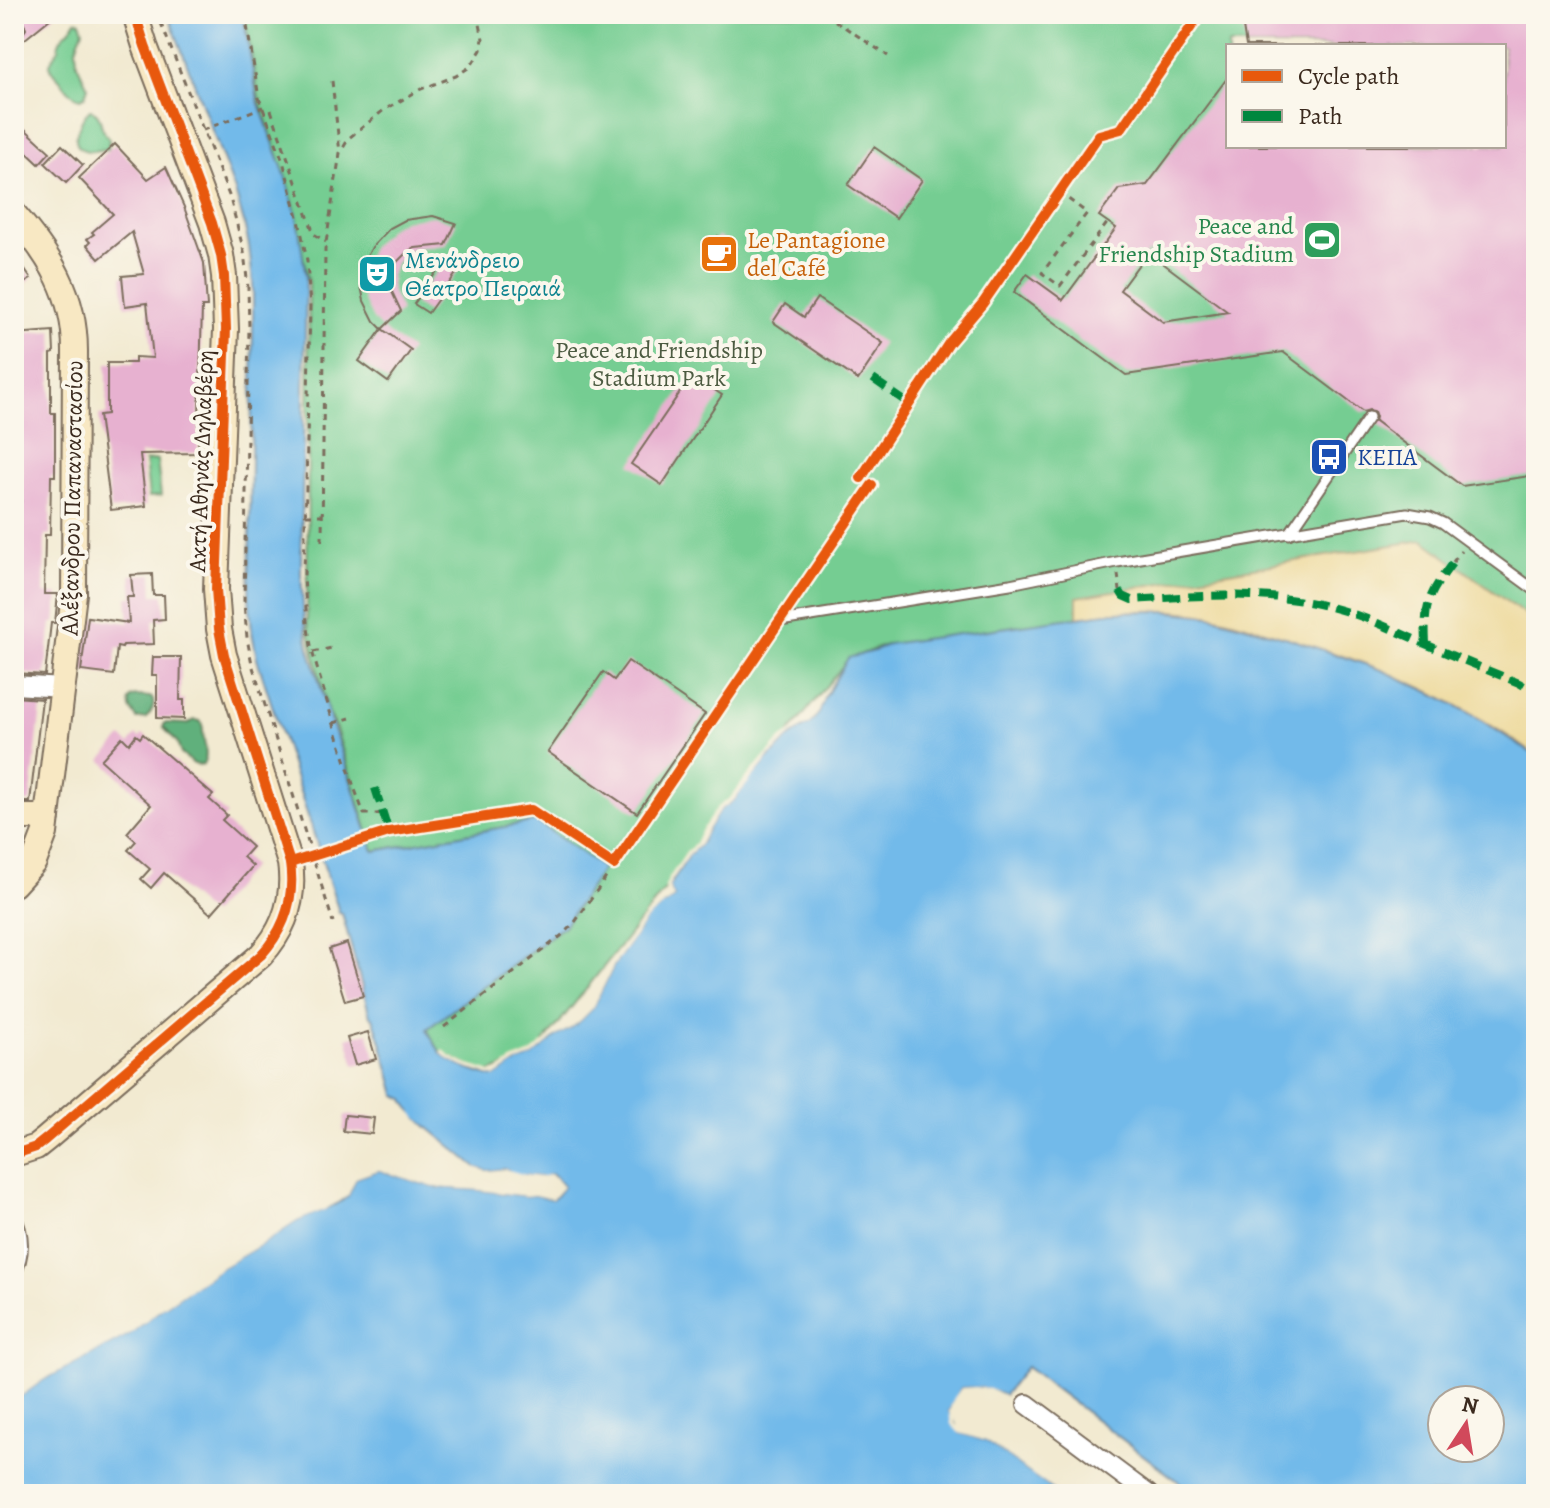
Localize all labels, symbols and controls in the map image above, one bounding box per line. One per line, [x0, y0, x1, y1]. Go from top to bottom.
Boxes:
legend [1226, 44, 1506, 148]
text: Cycle path [1298, 60, 1399, 92]
text: Path [1298, 100, 1343, 132]
place label: Peace and Friendship Stadium [1098, 210, 1294, 270]
sports icon: Peace and Friendship Stadium [1301, 219, 1343, 261]
place label: Le Pantagione del Café [747, 224, 886, 284]
cafe icon: Le Pantagione del Café [698, 233, 740, 275]
place label: Μενάνδρειο Θέατρο Πειραιά [405, 244, 561, 304]
theatre icon: Μενάνδρειο Θέατρο Πειραιά [356, 253, 398, 295]
park label: Peace and Friendship Stadium Park [555, 334, 763, 394]
street label: Ακτή Αθηνάς Δηλαβέρη [181, 349, 221, 574]
street label: Αλέξανδρου Παπαναστασίου [54, 360, 90, 637]
bus stop icon: ΚΕΠΑ [1308, 436, 1350, 478]
place label: ΚΕΠΑ [1357, 441, 1418, 473]
north arrow [1426, 1384, 1506, 1464]
text: N [1459, 1389, 1481, 1422]

